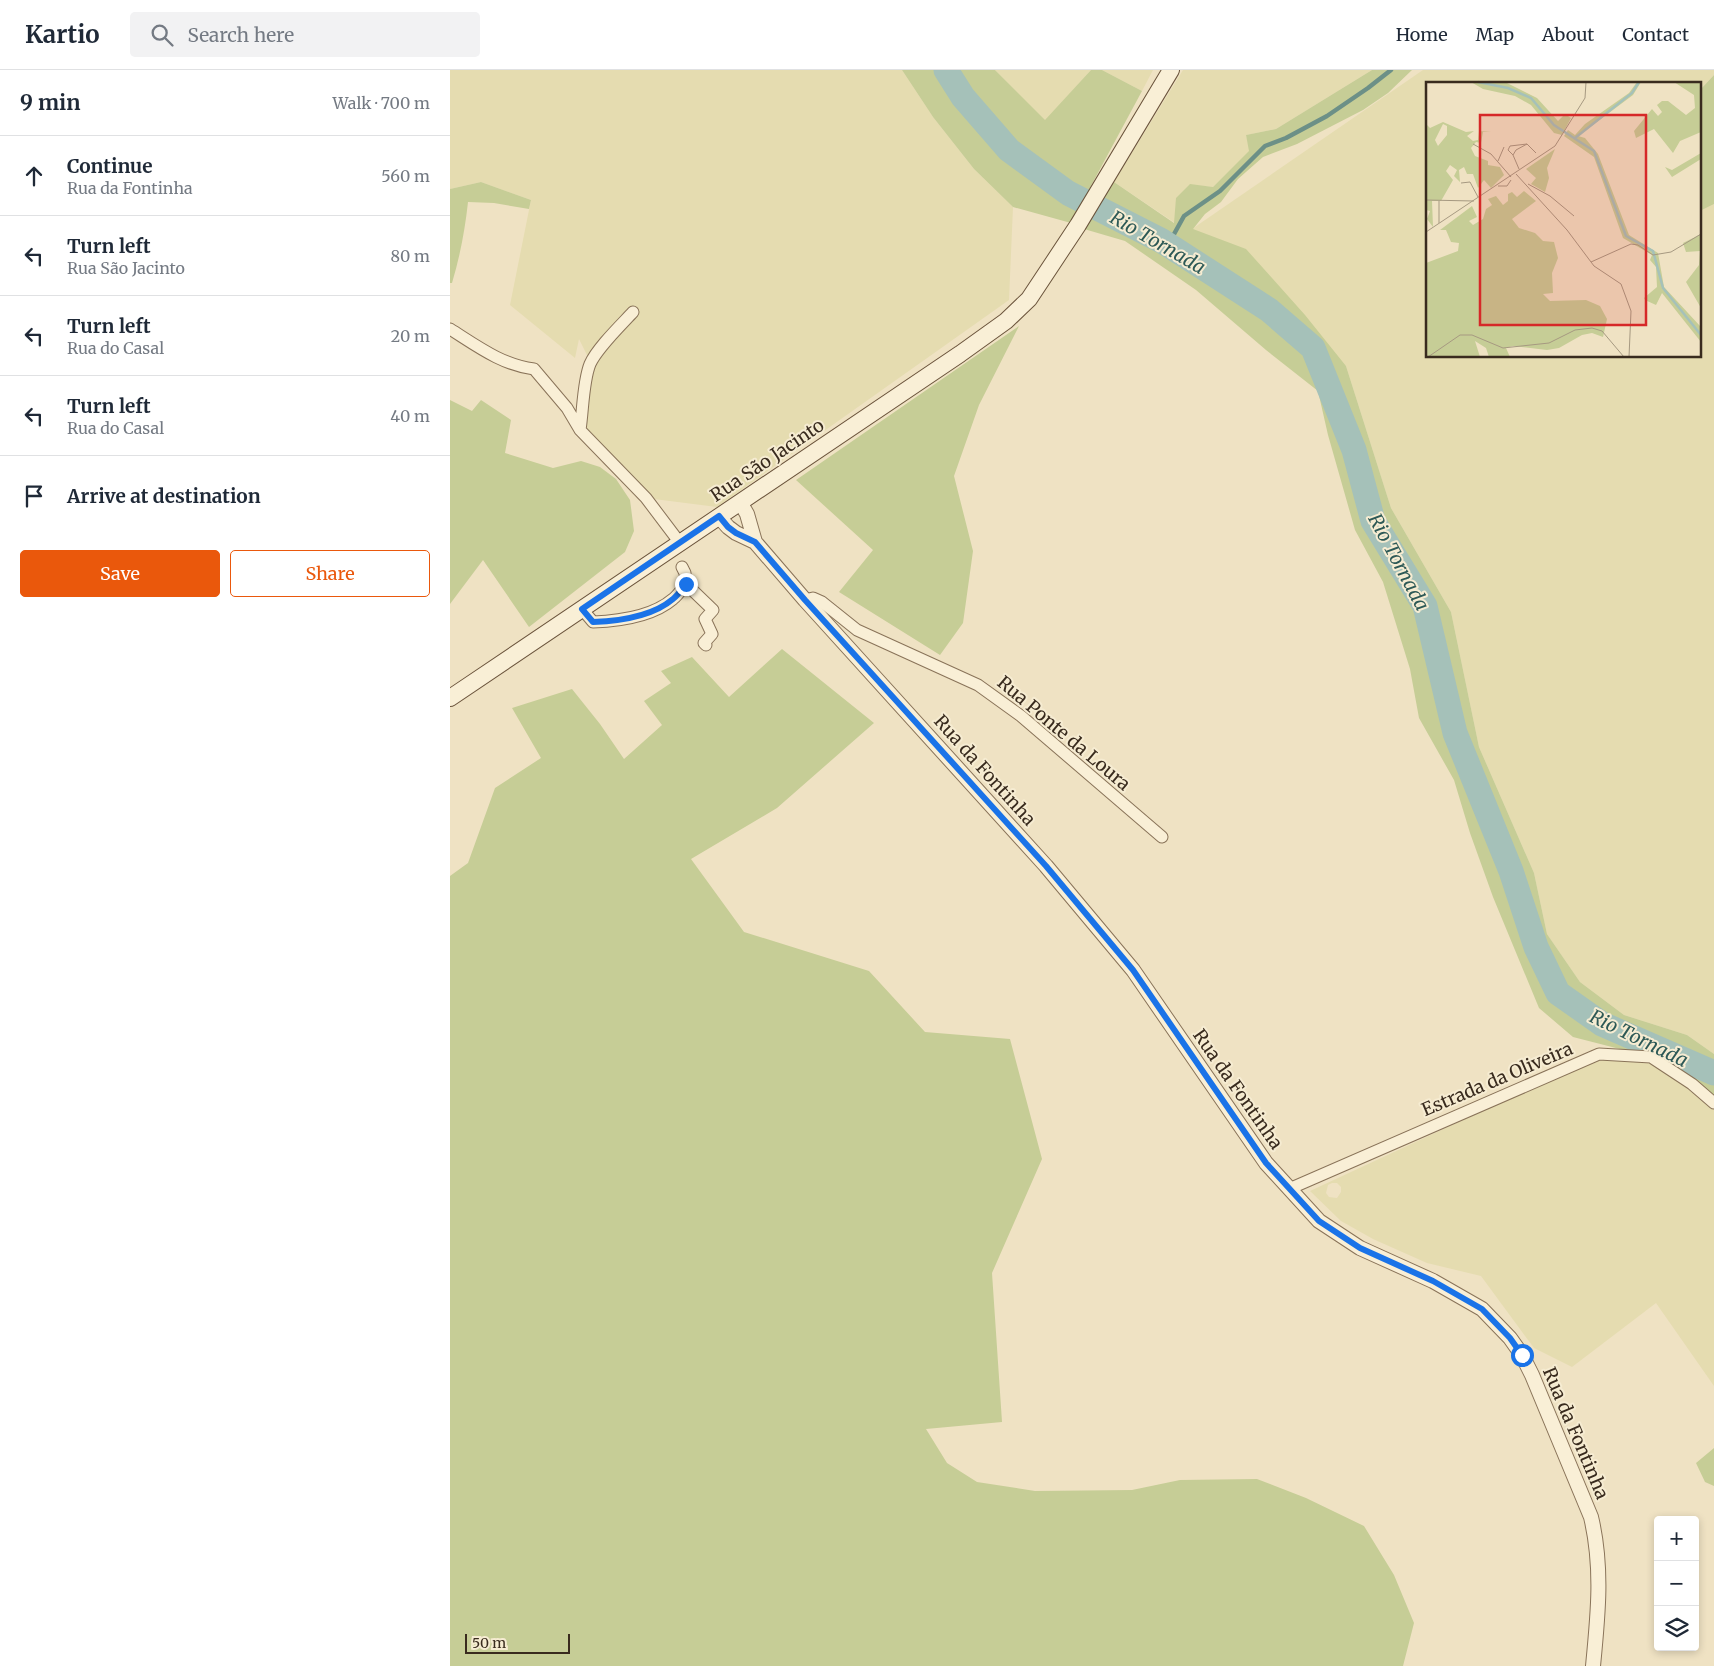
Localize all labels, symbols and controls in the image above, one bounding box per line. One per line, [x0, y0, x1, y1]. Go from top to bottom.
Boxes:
search box [130, 12, 480, 57]
text: Kartio [25, 19, 100, 50]
icon: search [148, 21, 176, 49]
text: Search here [188, 23, 294, 47]
text: Home [1396, 23, 1448, 46]
text: Map [1476, 23, 1514, 46]
text: About [1542, 23, 1594, 46]
text: Contact [1622, 23, 1689, 46]
inset map [1426, 82, 1702, 358]
text: 9 min [20, 89, 80, 116]
text: Walk · 700 m [332, 93, 430, 113]
text: Continue [67, 154, 153, 178]
icon: ahead [20, 162, 48, 190]
text: 560 m [381, 166, 430, 186]
text: Rua da Fontinha [67, 178, 193, 198]
water label: Rio Tornada [1106, 205, 1210, 279]
text: Turn left [67, 234, 151, 258]
icon: left [20, 242, 48, 270]
text: 80 m [391, 246, 430, 266]
text: Rua São Jacinto [67, 258, 185, 278]
text: Turn left [67, 314, 151, 338]
icon: left [20, 322, 48, 350]
text: 20 m [391, 326, 430, 346]
text: Rua do Casal [67, 338, 164, 358]
text: Turn left [67, 394, 151, 418]
icon: left [20, 402, 48, 430]
text: 40 m [390, 406, 430, 426]
street label: Rua São Jacinto [706, 413, 828, 507]
text: Rua do Casal [67, 418, 164, 438]
icon: arrive [20, 482, 48, 510]
text: Arrive at destination [67, 484, 261, 508]
water label: Rio Tornada [1363, 509, 1435, 615]
button: Save [20, 550, 220, 597]
button: Share [230, 550, 430, 597]
route end [675, 573, 698, 596]
street label: Rua Ponte da Loura [993, 671, 1136, 796]
street label: Rua da Fontinha [929, 710, 1041, 830]
water label: Rio Tornada [1586, 1004, 1692, 1072]
street label: Rua da Fontinha [1188, 1025, 1288, 1154]
street label: Estrada da Oliveira [1418, 1037, 1576, 1121]
route start [1511, 1344, 1534, 1367]
street label: Rua da Fontinha [1538, 1363, 1614, 1503]
map controls [1654, 1516, 1699, 1651]
button: + [1654, 1516, 1699, 1561]
button: − [1654, 1561, 1699, 1606]
button: layers [1654, 1606, 1699, 1651]
scale bar [465, 1631, 570, 1654]
text: 50 m [472, 1634, 506, 1652]

